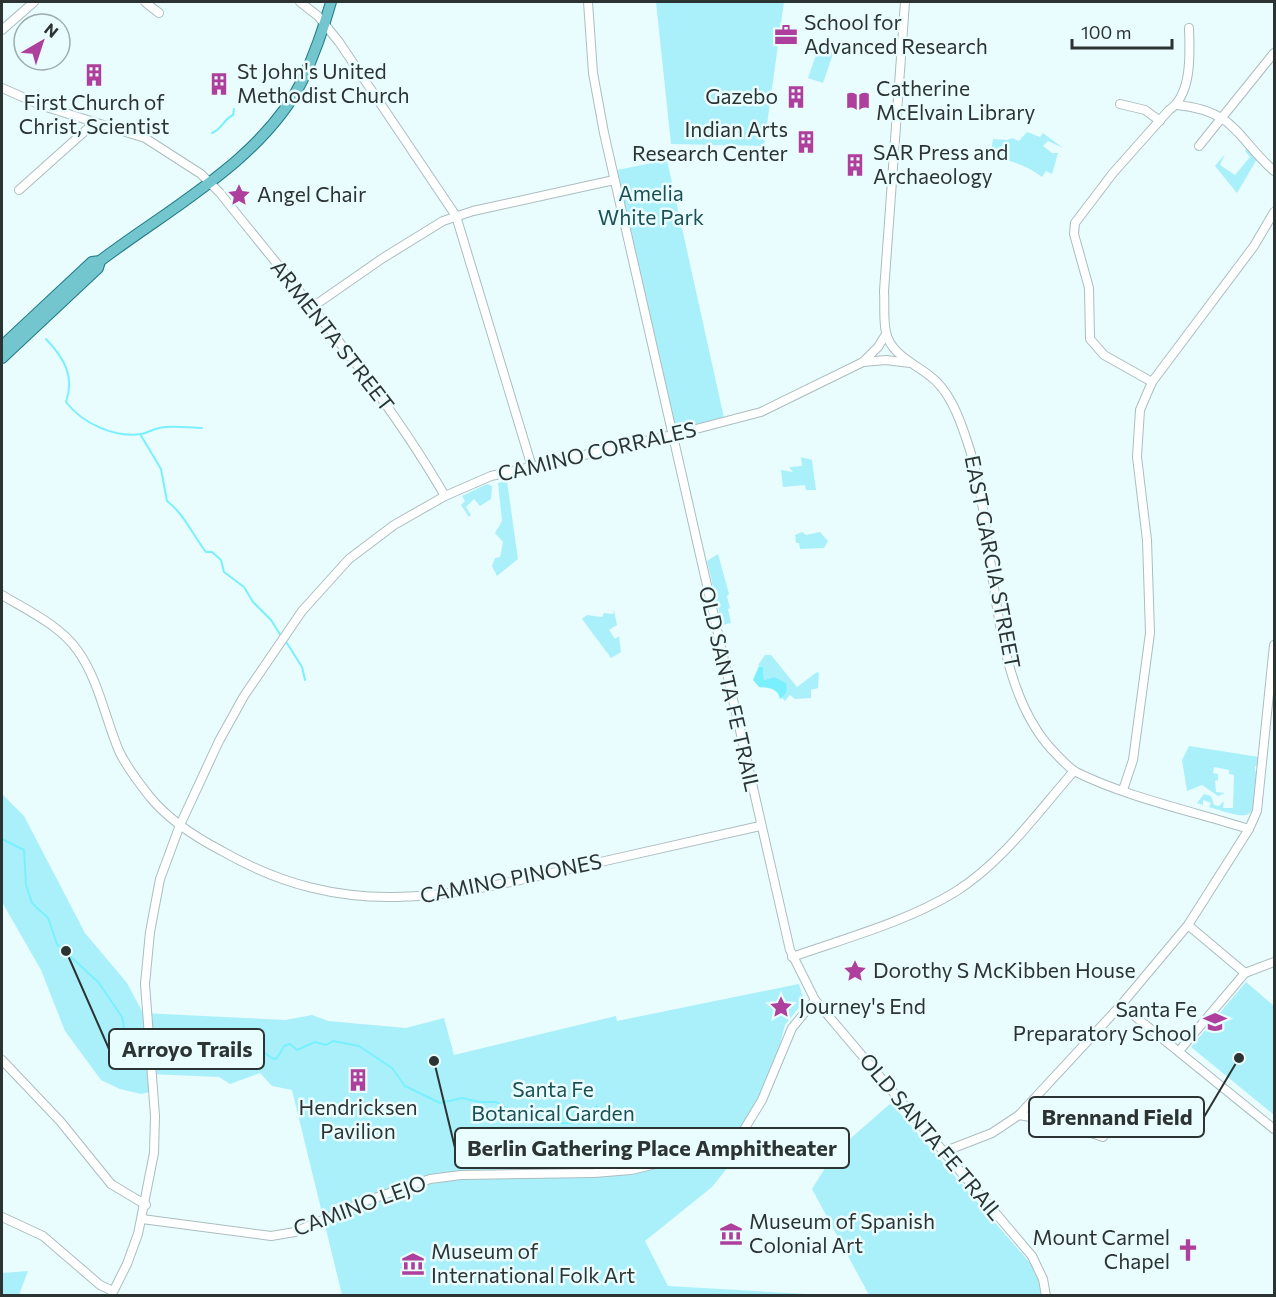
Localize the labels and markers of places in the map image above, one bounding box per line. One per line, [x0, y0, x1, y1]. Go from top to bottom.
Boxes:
place label: School for Advanced Research [804, 9, 988, 58]
office icon: School for Advanced Research [773, 22, 799, 48]
place label: St John's United Methodist Church [237, 58, 409, 107]
building icon: First Church of Christ, Scientist [81, 62, 107, 88]
building icon: St John's United Methodist Church [206, 71, 232, 97]
place label: Catherine McElvain Library [876, 75, 1036, 124]
place label: Gazebo [705, 83, 778, 108]
building icon: Gazebo [783, 84, 809, 110]
library icon: Catherine McElvain Library [845, 88, 871, 114]
place label: First Church of Christ, Scientist [19, 89, 169, 138]
place label: Indian Arts Research Center [632, 116, 788, 165]
building icon: Indian Arts Research Center [793, 129, 819, 155]
place label: SAR Press and Archaeology [873, 139, 1008, 188]
building icon: SAR Press and Archaeology [842, 152, 868, 178]
place label: Angel Chair [257, 181, 366, 206]
place icon: Angel Chair [226, 182, 252, 208]
place label: Dorothy S McKibben House [873, 957, 1136, 982]
place icon: Dorothy S McKibben House [842, 958, 868, 984]
place label: Journey's End [799, 993, 926, 1018]
place icon: Journey's End [768, 994, 794, 1020]
place label: Santa Fe Preparatory School [1013, 996, 1197, 1045]
school or university icon: Santa Fe Preparatory School [1202, 1009, 1228, 1035]
callout: Arroyo Trails [109, 1029, 264, 1069]
building icon: Hendricksen Pavilion [345, 1067, 371, 1093]
place label: Hendricksen Pavilion [298, 1094, 418, 1143]
callout: Brennand Field [1029, 1097, 1204, 1137]
callout: Berlin Gathering Place Amphitheater [455, 1128, 849, 1168]
place label: Museum of Spanish Colonial Art [749, 1208, 935, 1257]
museum icon: Museum of Spanish Colonial Art [718, 1221, 744, 1247]
place label: Mount Carmel Chapel [1033, 1224, 1170, 1273]
church icon: Mount Carmel Chapel [1175, 1237, 1201, 1263]
place label: Museum of International Folk Art [431, 1238, 635, 1287]
museum icon: Museum of International Folk Art [400, 1251, 426, 1277]

